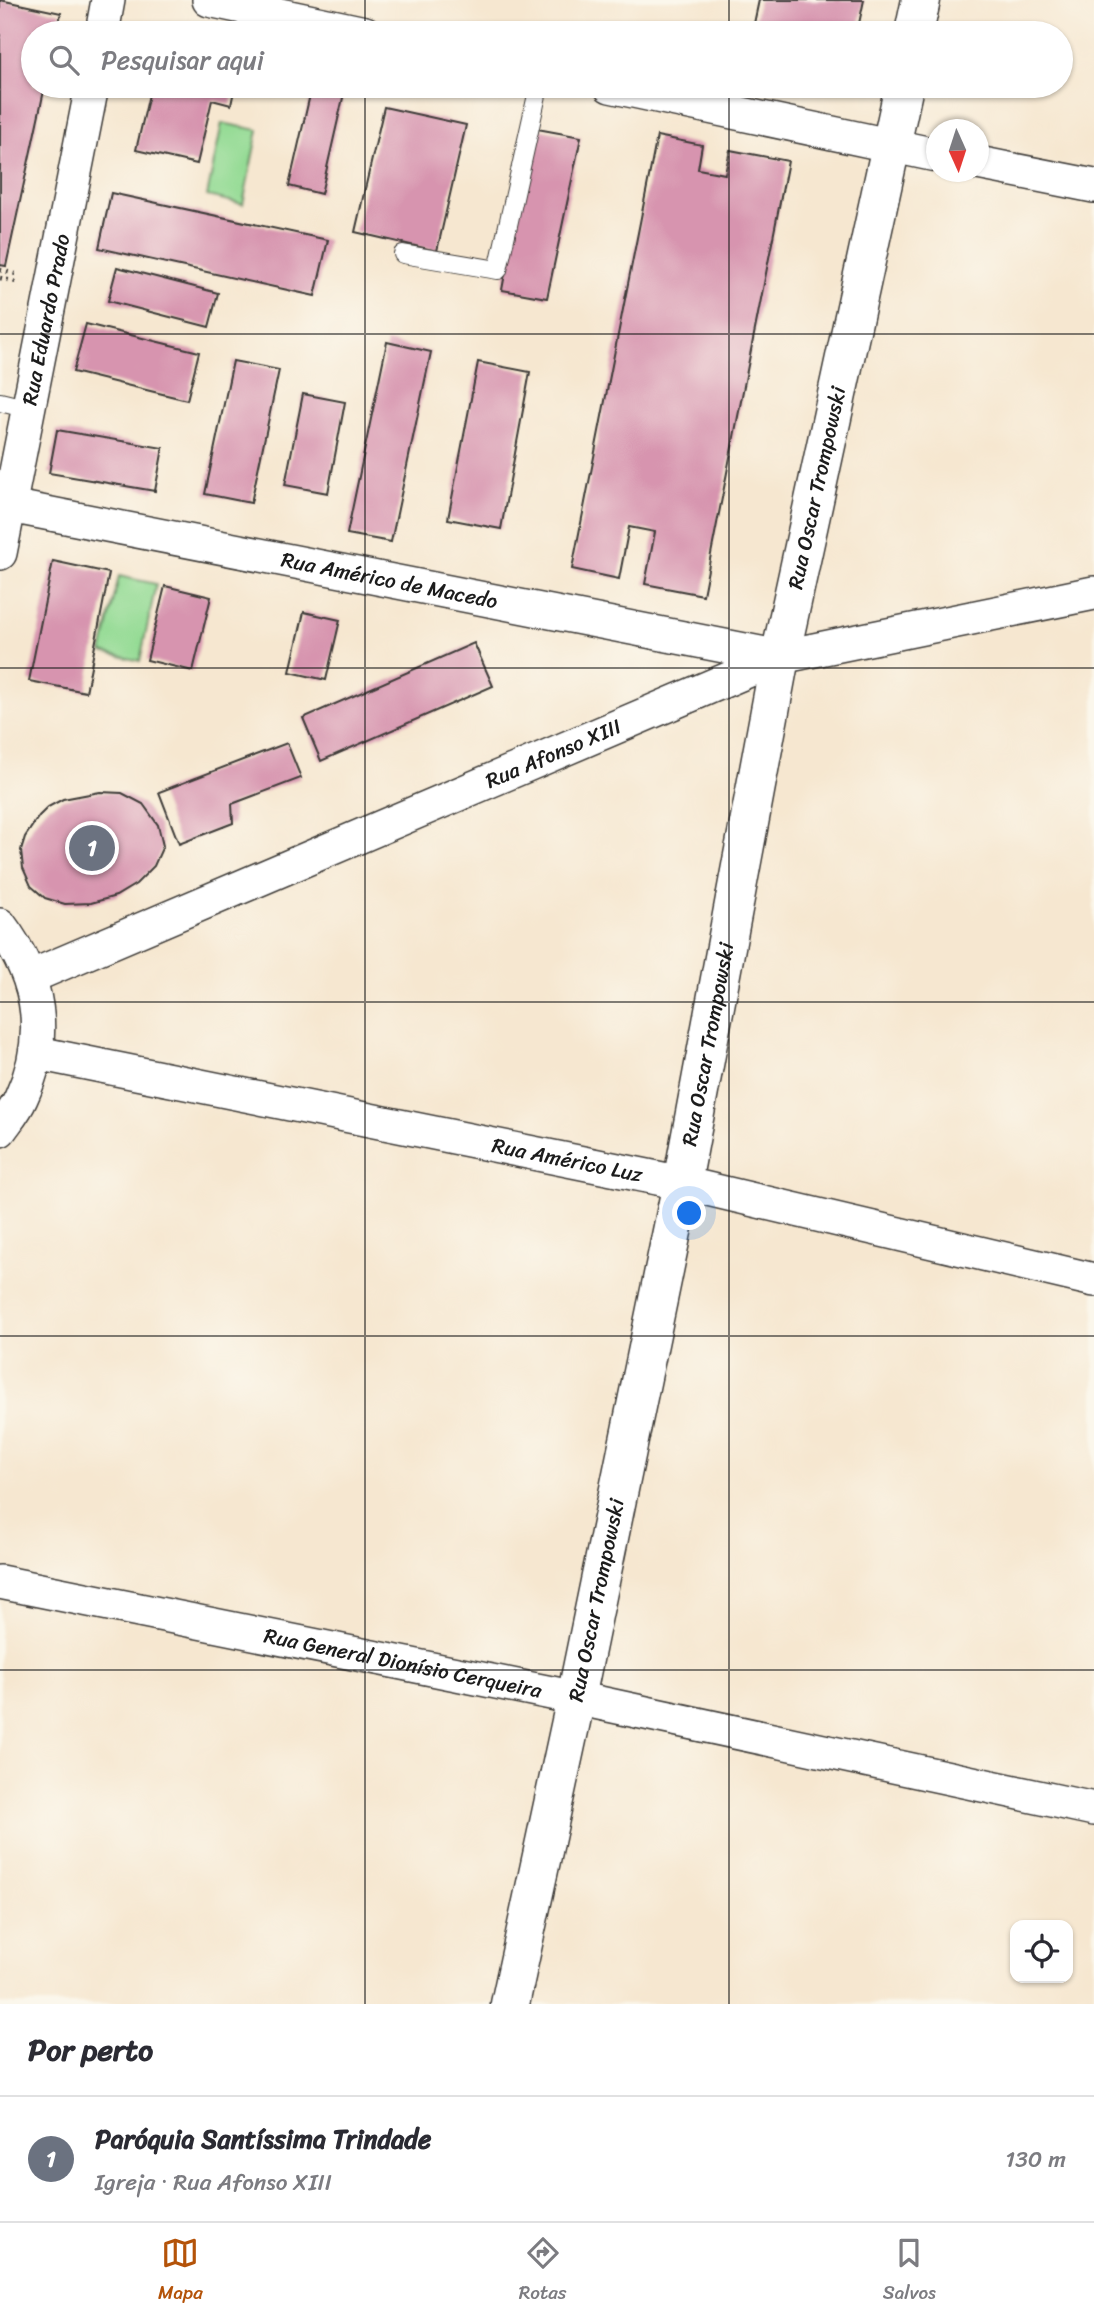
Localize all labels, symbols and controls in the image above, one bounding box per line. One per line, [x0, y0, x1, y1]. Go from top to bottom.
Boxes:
search box [21, 21, 1073, 98]
text: Pesquisar aqui [101, 37, 264, 83]
icon: search [45, 41, 83, 79]
north arrow [926, 119, 989, 182]
street label: Rua Eduardo Prado [11, 230, 82, 409]
street label: Rua Oscar Trompowski [776, 382, 857, 593]
street label: Rua Américo de Macedo [278, 541, 501, 620]
street label: Rua Afonso XIII [479, 708, 628, 800]
pin: 1 [69, 822, 115, 874]
street label: Rua Oscar Trompowski [670, 938, 746, 1149]
street label: Rua Américo Luz [489, 1126, 647, 1194]
your location [672, 1196, 706, 1230]
street label: Rua Oscar Trompowski [557, 1494, 636, 1705]
street label: Rua General Dionísio Cerqueira [261, 1617, 546, 1710]
map controls [1010, 1920, 1073, 1983]
button: locate [1010, 1920, 1073, 1983]
text: Por perto [28, 2023, 153, 2077]
text: Paróquia Santíssima Trindade [95, 2116, 431, 2162]
text: 1 [46, 2139, 56, 2180]
text: 130 m [1005, 2139, 1066, 2180]
text: Igreja · Rua Afonso XIII [95, 2162, 332, 2203]
tab: Mapa [158, 2234, 203, 2309]
tab: Rotas [519, 2234, 567, 2309]
tab: Salvos [883, 2234, 936, 2309]

